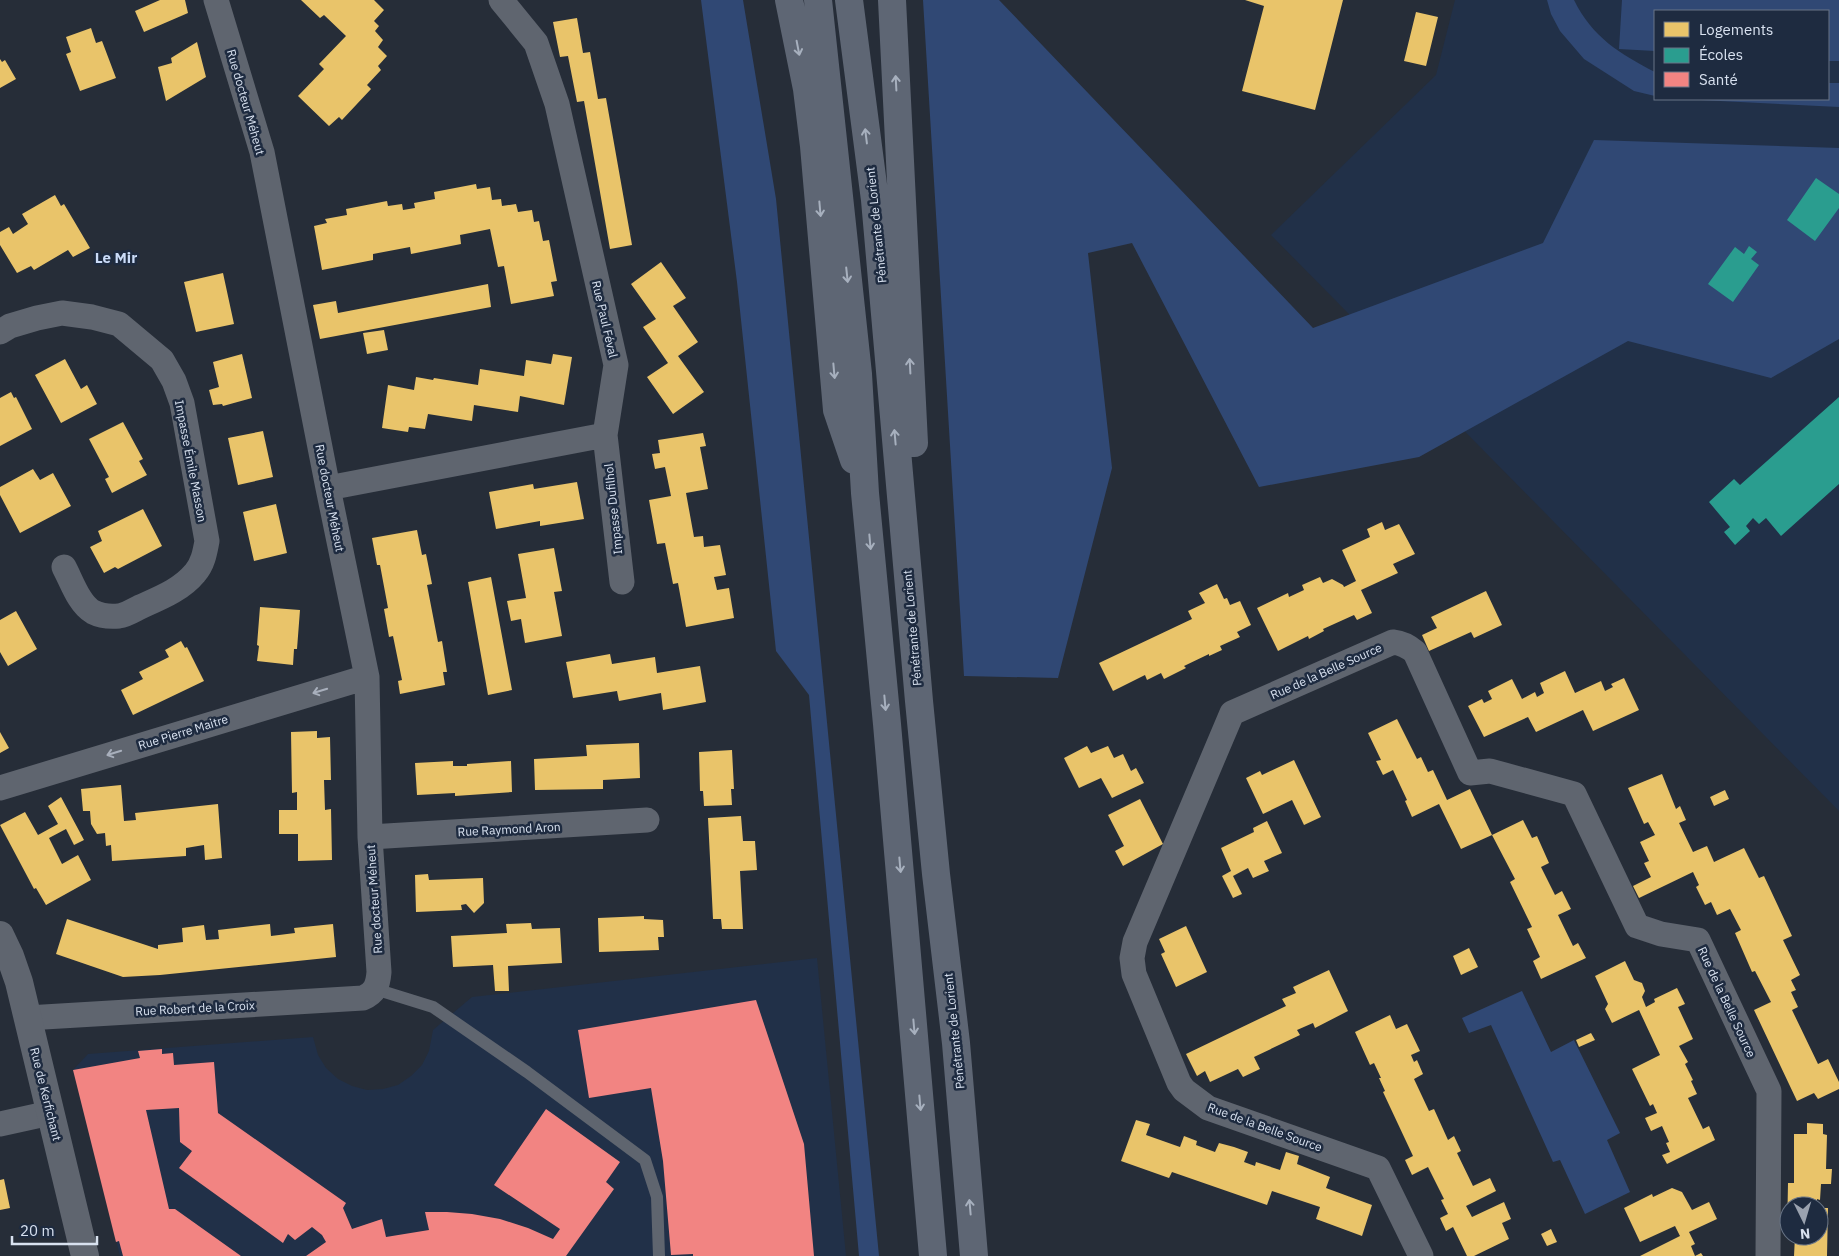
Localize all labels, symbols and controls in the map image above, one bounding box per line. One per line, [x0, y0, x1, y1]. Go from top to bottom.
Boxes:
legend [1654, 10, 1829, 100]
text: Logements [1699, 20, 1773, 39]
one-way arrow [794, 39, 804, 55]
text: Écoles [1699, 45, 1743, 64]
street label: Rue docteur Méheut [224, 47, 268, 157]
text: Santé [1699, 70, 1738, 89]
one-way arrow [891, 75, 900, 91]
one-way arrow [861, 128, 871, 144]
street label: Pénétrante de Lorient [862, 166, 890, 284]
one-way arrow [815, 200, 824, 216]
district label: Le Mir [95, 248, 137, 267]
one-way arrow [842, 266, 852, 282]
street label: Rue Paul Féval [589, 279, 621, 359]
one-way arrow [906, 358, 915, 374]
one-way arrow [829, 362, 838, 378]
street label: Impasse Émile Masson [172, 399, 210, 523]
one-way arrow [891, 429, 900, 445]
street label: Rue docteur Méheut [312, 443, 348, 553]
street label: Impasse Dufilhol [601, 463, 625, 555]
one-way arrow [865, 533, 875, 549]
street label: Pénétrante de Lorient [899, 569, 925, 687]
street label: Rue de la Belle Source [1268, 639, 1384, 702]
one-way arrow [313, 686, 329, 696]
one-way arrow [880, 695, 890, 711]
street label: Rue Pierre Maitre [136, 711, 230, 753]
one-way arrow [107, 749, 123, 759]
street label: Rue Raymond Aron [457, 819, 561, 839]
street label: Rue docteur Méheut [363, 844, 385, 954]
one-way arrow [895, 857, 904, 873]
street label: Rue de la Belle Source [1695, 944, 1759, 1060]
street label: Pénétrante de Lorient [940, 972, 968, 1090]
street label: Rue Robert de la Croix [135, 997, 255, 1019]
one-way arrow [909, 1019, 919, 1035]
street label: Rue de Kerfichant [27, 1046, 65, 1142]
one-way arrow [916, 1095, 925, 1111]
street label: Rue de la Belle Source [1206, 1099, 1325, 1155]
north arrow [1779, 1196, 1829, 1246]
one-way arrow [965, 1200, 975, 1216]
scale bar [12, 1214, 98, 1246]
text: 20 m [20, 1221, 55, 1240]
text: N [1799, 1225, 1811, 1243]

